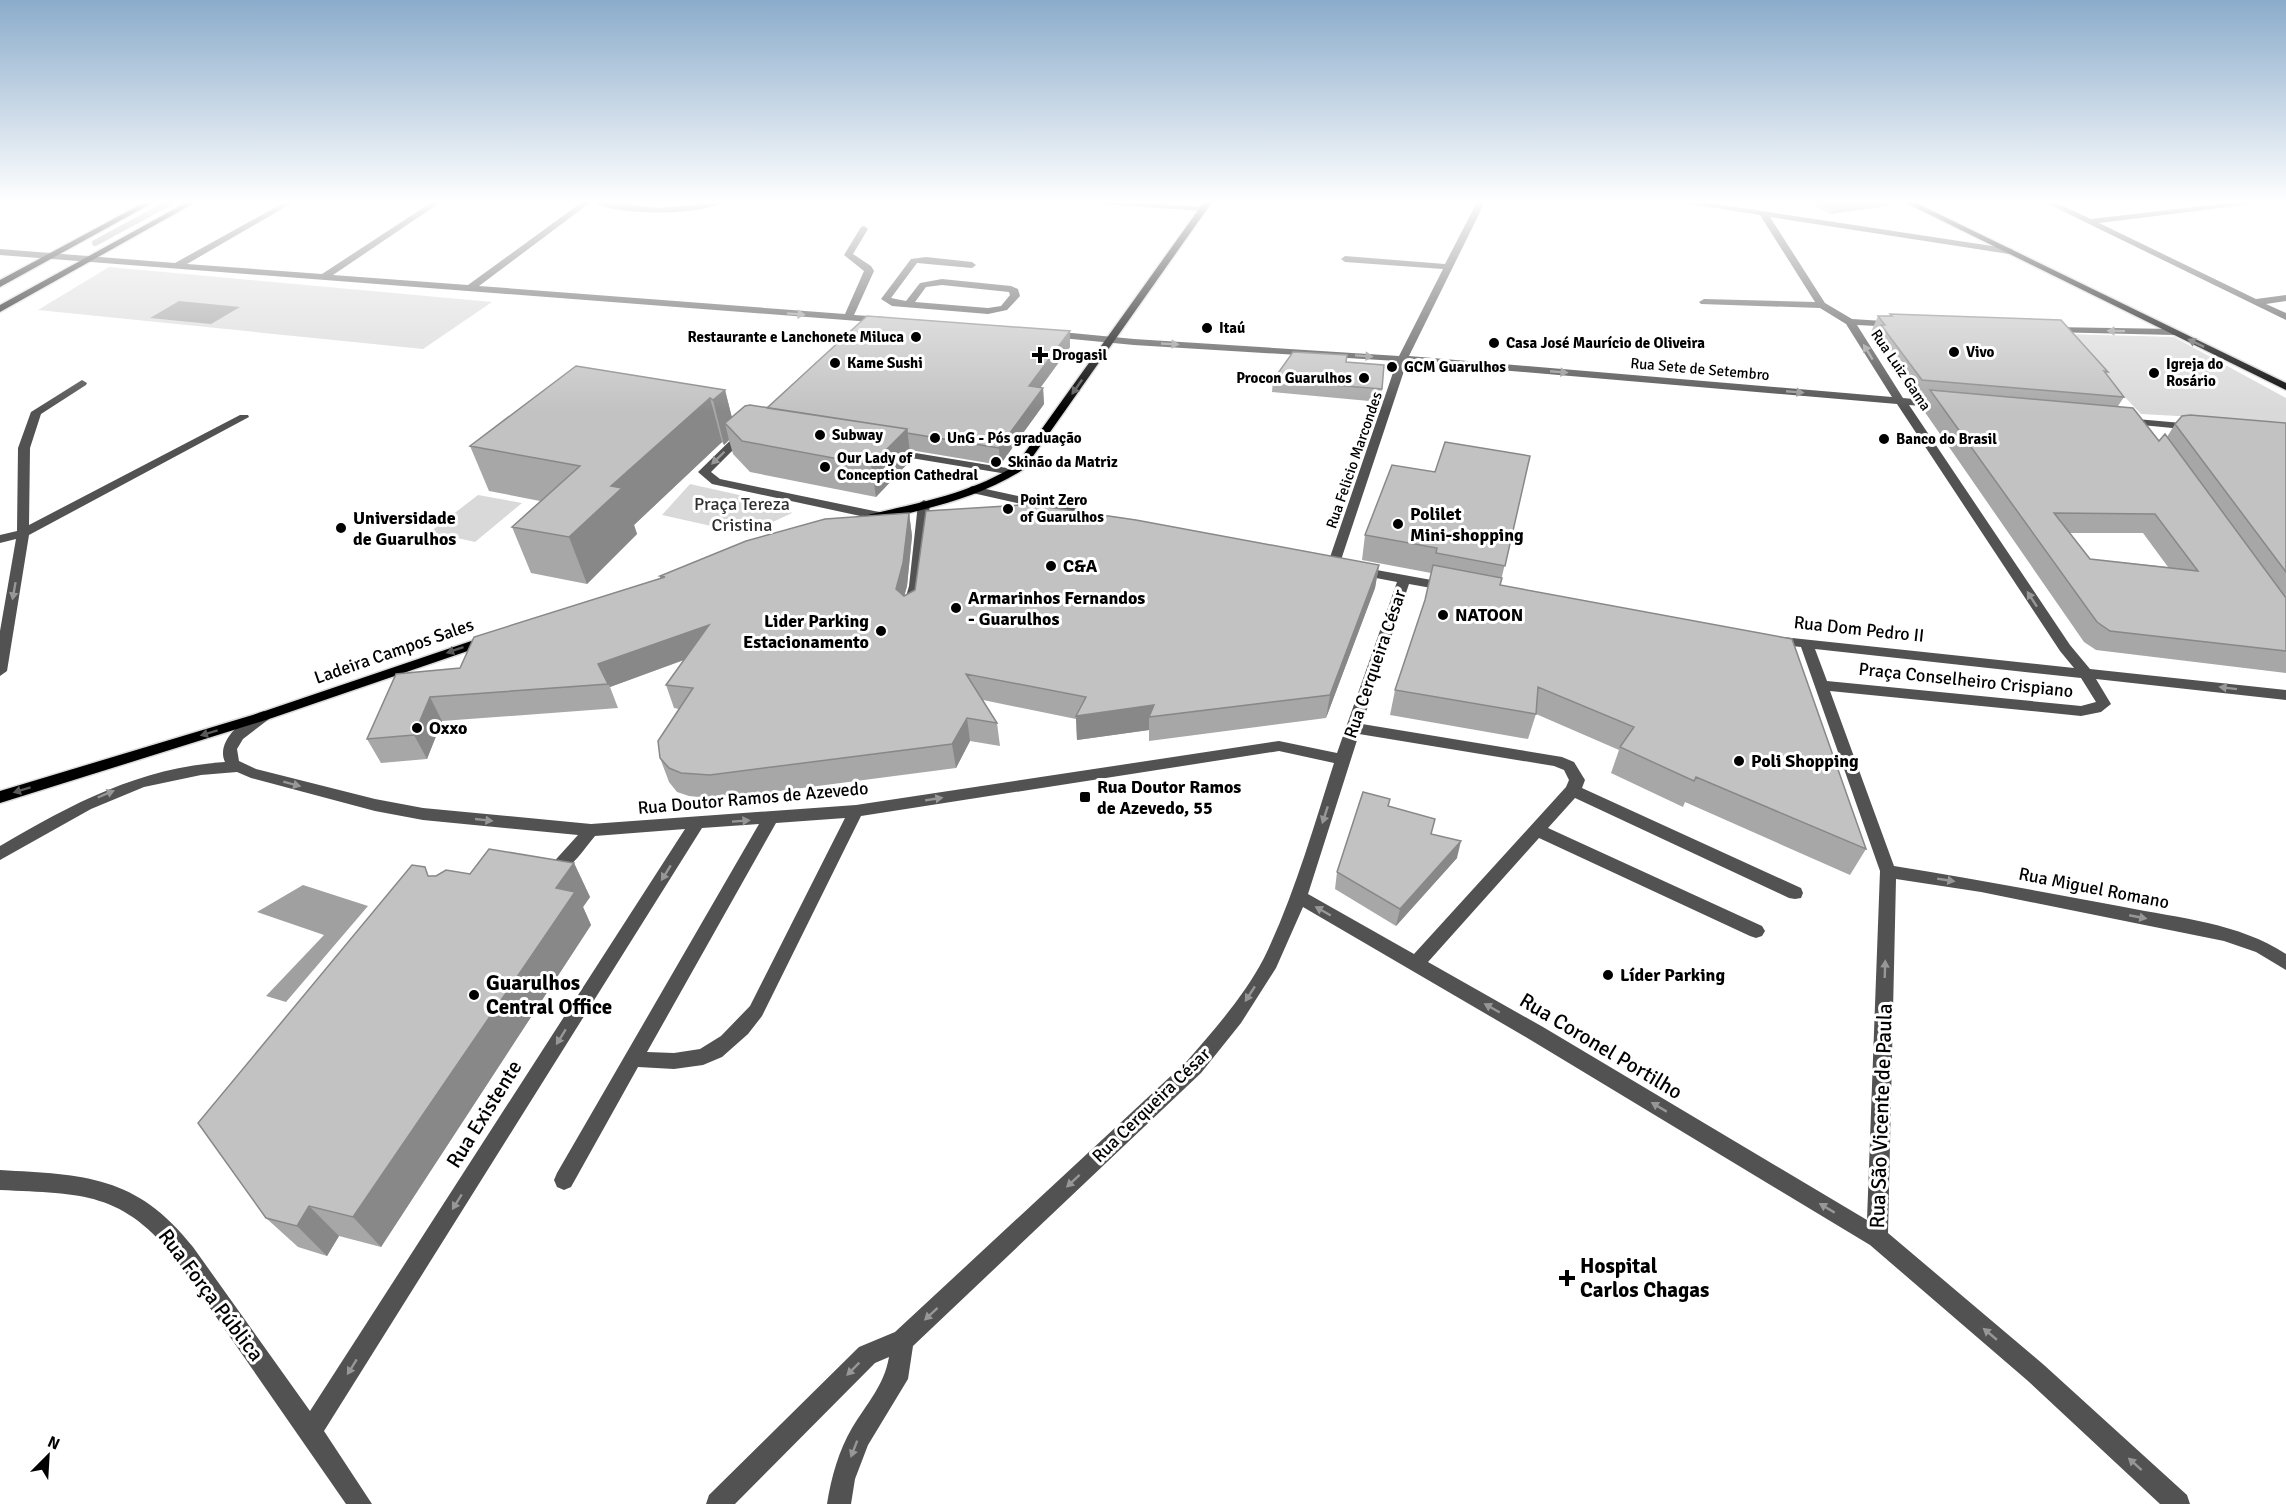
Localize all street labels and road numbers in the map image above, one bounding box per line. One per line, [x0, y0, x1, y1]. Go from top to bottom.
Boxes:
street label: Rua Luiz Gama [1867, 326, 1935, 414]
street label: Rua Sete de Setembro [1630, 354, 1771, 384]
street label: Rua Felicio Marcondes [1322, 389, 1386, 531]
street label: Rua Cerqueira César [1339, 586, 1411, 741]
street label: Rua Dom Pedro II [1793, 611, 1925, 647]
street label: Ladeira Campos Sales [311, 613, 477, 689]
street label: Praça Conselheiro Crispiano [1858, 658, 2074, 702]
street label: Rua Doutor Ramos de Azevedo [637, 777, 869, 819]
street label: Rua Miguel Romano [2017, 863, 2171, 913]
street label: Rua Coronel Portilho [1515, 987, 1687, 1105]
street label: Rua São Vicente de Paula [1864, 1003, 1898, 1229]
street label: Rua Cerqueira César [1087, 1043, 1215, 1167]
street label: Rua Existente [441, 1055, 527, 1173]
street label: Rua Força Pública [153, 1224, 269, 1366]

